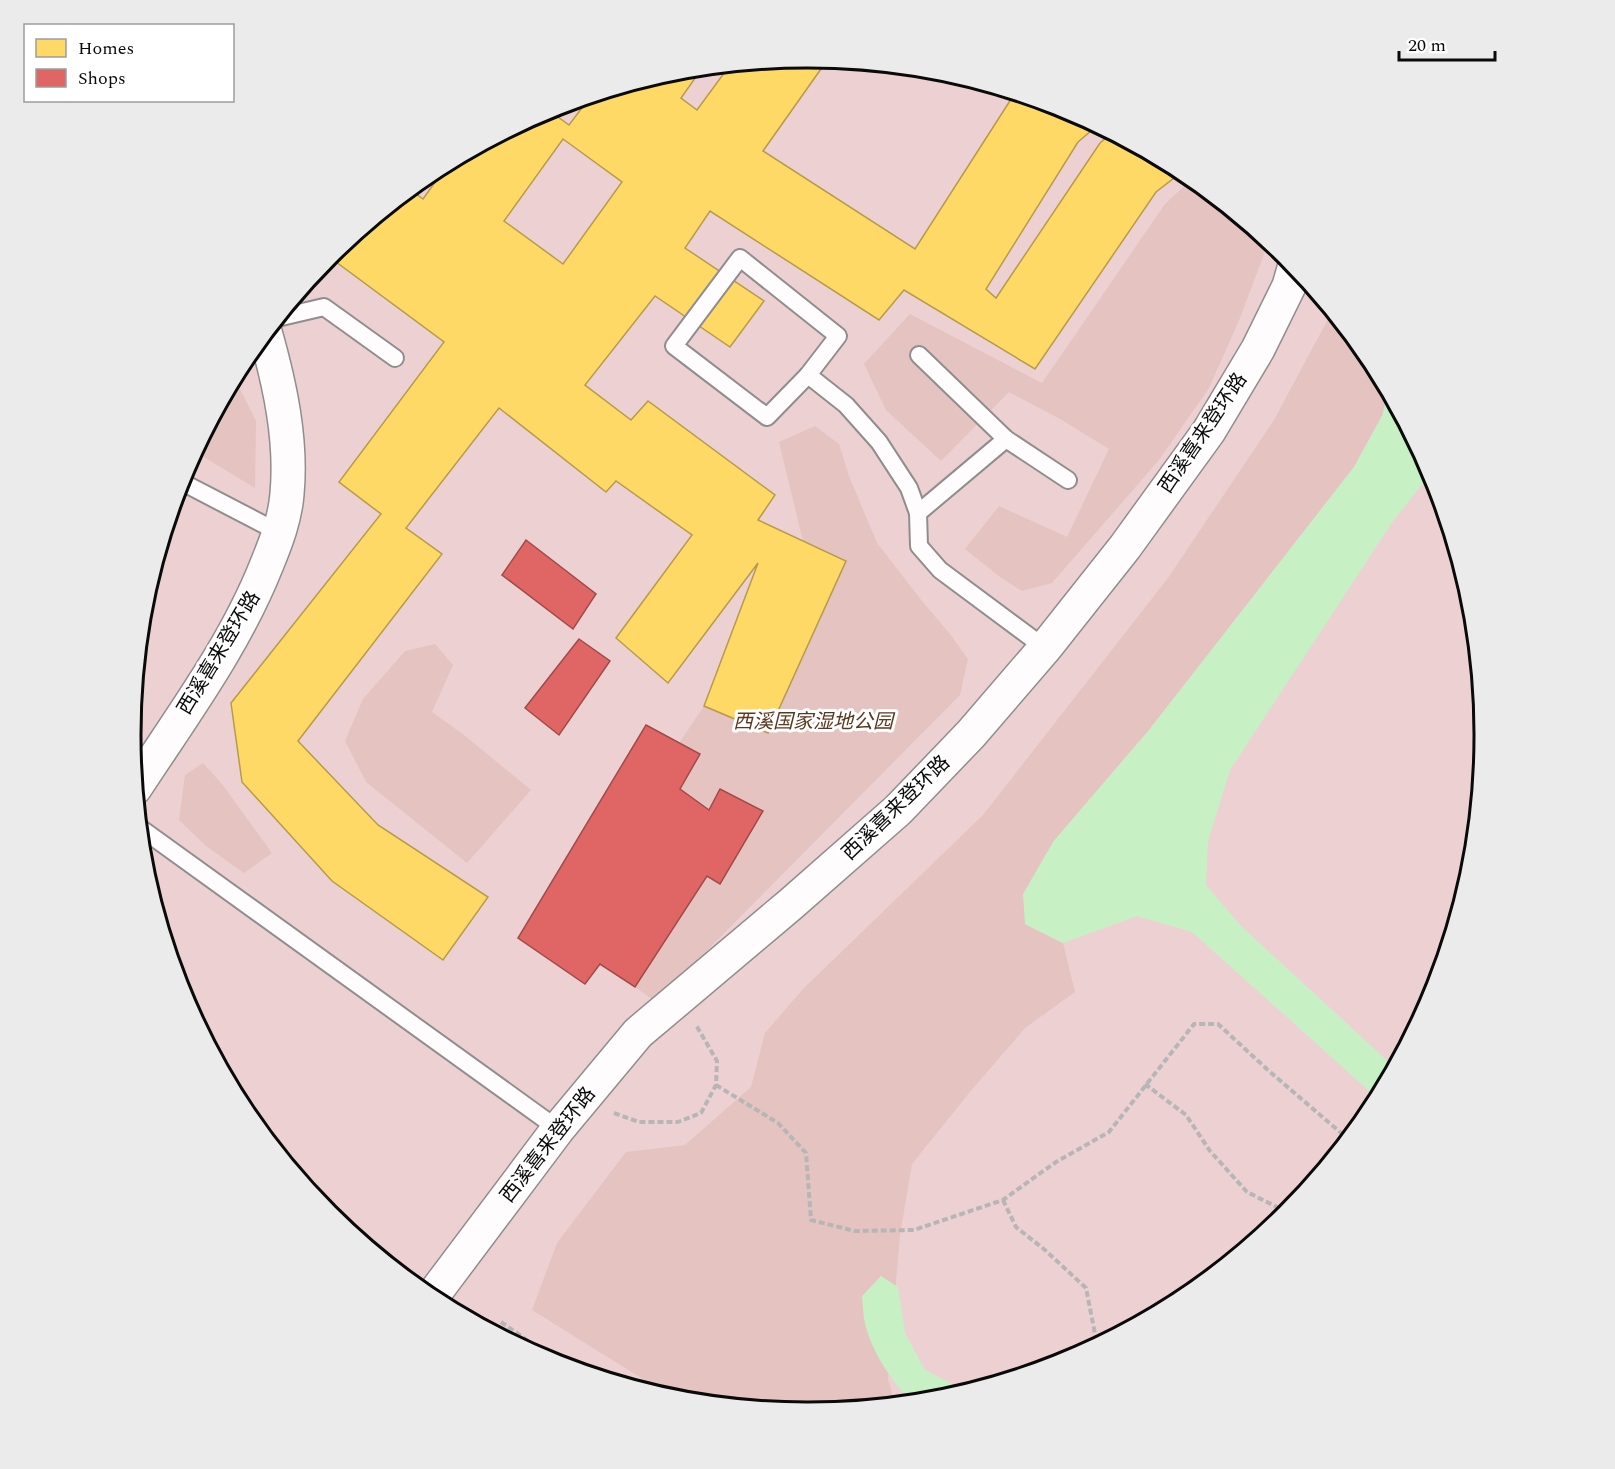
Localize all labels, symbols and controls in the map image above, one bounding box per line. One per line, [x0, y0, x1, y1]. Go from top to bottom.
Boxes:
legend [24, 24, 234, 102]
scale bar [1399, 24, 1495, 62]
text: 20 m [1408, 32, 1446, 59]
text: Homes [78, 35, 134, 62]
text: Shops [78, 65, 126, 92]
street label: 西溪喜来登环路 [1151, 367, 1255, 499]
street label: 西溪喜来登环路 [170, 585, 268, 721]
park label: 西溪国家湿地公园 [733, 707, 896, 737]
street label: 西溪喜来登环路 [835, 749, 957, 867]
street label: 西溪喜来登环路 [493, 1081, 603, 1209]

